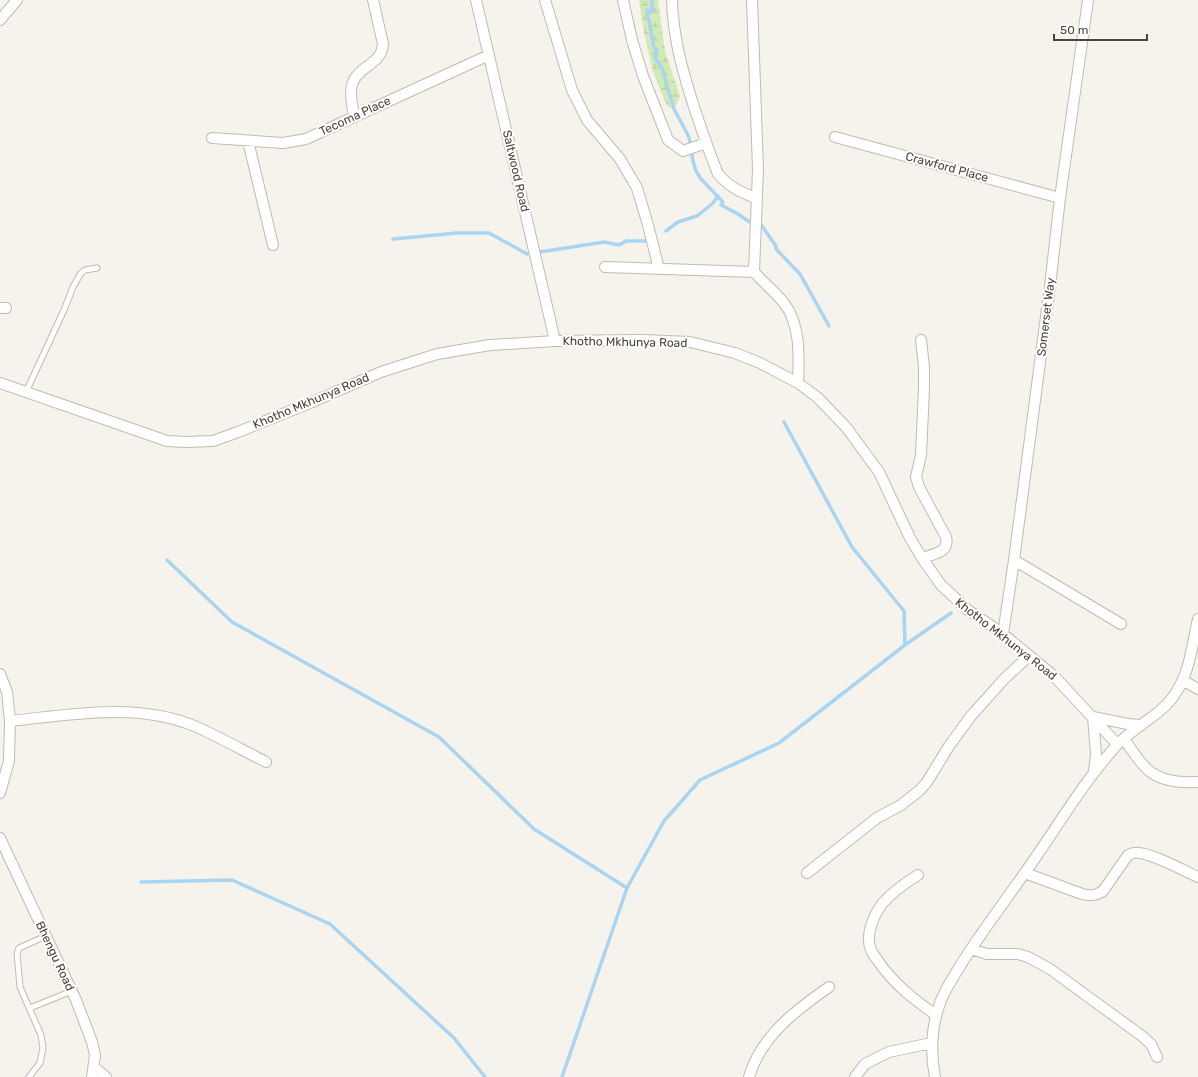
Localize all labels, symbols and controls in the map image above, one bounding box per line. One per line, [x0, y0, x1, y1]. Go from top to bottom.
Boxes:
scale bar [1054, 16, 1147, 42]
text: 50 m [1060, 23, 1088, 37]
street label: Tecoma Place [317, 93, 393, 139]
street label: Saltwood Road [500, 129, 532, 213]
street label: Crawford Place [904, 149, 990, 185]
street label: Somerset Way [1034, 277, 1058, 357]
street label: Khotho Mkhunya Road [562, 334, 688, 350]
street label: Khotho Mkhunya Road [251, 370, 371, 432]
street label: Khotho Mkhunya Road [952, 595, 1060, 683]
street label: Bhengu Road [33, 919, 77, 993]

